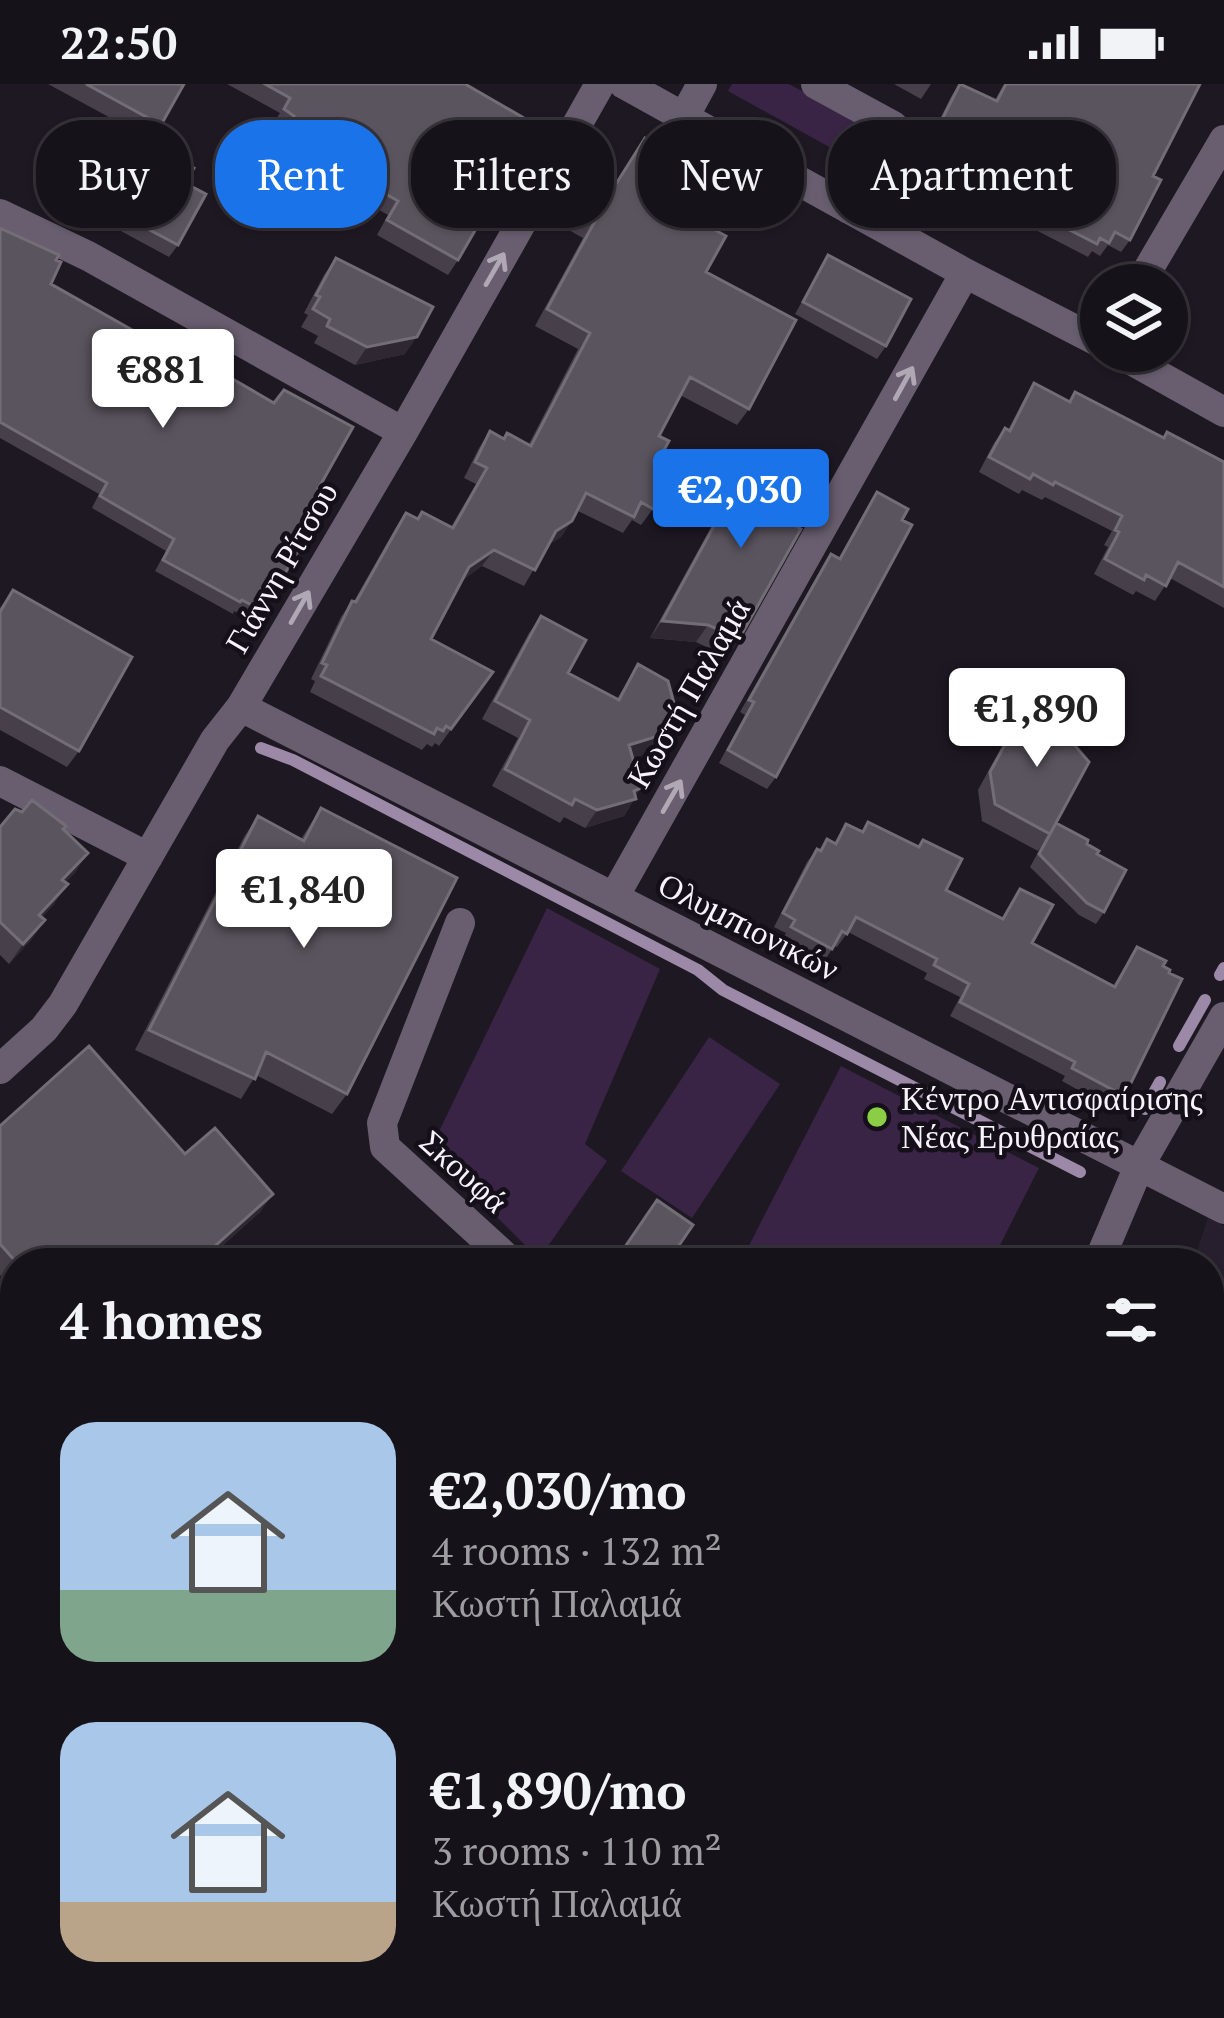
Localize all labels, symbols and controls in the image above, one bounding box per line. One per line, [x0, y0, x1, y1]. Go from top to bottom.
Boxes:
text: 22:50 [60, 12, 177, 72]
chip: Buy [36, 120, 191, 228]
chip: Rent [215, 120, 387, 228]
chip: Filters [411, 120, 614, 228]
chip: New [638, 120, 804, 228]
chip: Apartment [828, 120, 1116, 228]
one-way arrow [484, 252, 508, 287]
map controls [1080, 264, 1188, 372]
button: layers [1080, 264, 1188, 372]
pin: €881 [92, 329, 234, 431]
text: €881 [119, 342, 207, 394]
one-way arrow [893, 366, 917, 401]
pin: €2,030 [643, 449, 839, 551]
text: €2,030 [680, 462, 802, 514]
street label: Γιάννη Ρίτσου [214, 474, 347, 660]
one-way arrow [288, 590, 312, 624]
street label: Κωστή Παλαμά [616, 590, 759, 795]
pin: €1,890 [939, 668, 1135, 770]
text: €1,890 [976, 681, 1098, 733]
one-way arrow [660, 779, 684, 814]
pin: €1,840 [206, 849, 402, 951]
text: €1,840 [243, 862, 365, 914]
street label: Ολυμπιονικών [652, 862, 847, 989]
place label: Κέντρο Αντισφαίρισης Νέας Ερυθραίας [901, 1076, 1203, 1157]
marker: Κέντρο Αντισφαίρισης Νέας Ερυθραίας [864, 1104, 890, 1130]
street label: Σκουφά [411, 1120, 517, 1222]
text: 4 homes [60, 1286, 263, 1354]
icon: filters [1098, 1287, 1164, 1353]
text: €2,030/mo [432, 1456, 687, 1524]
icon: home [156, 1470, 300, 1614]
text: 4 rooms · 132 m² [432, 1524, 722, 1576]
text: Κωστή Παλαμά [432, 1576, 682, 1628]
text: €1,890/mo [432, 1756, 687, 1824]
icon: home [156, 1770, 300, 1914]
text: 3 rooms · 110 m² [432, 1824, 722, 1876]
text: Κωστή Παλαμά [432, 1876, 682, 1928]

